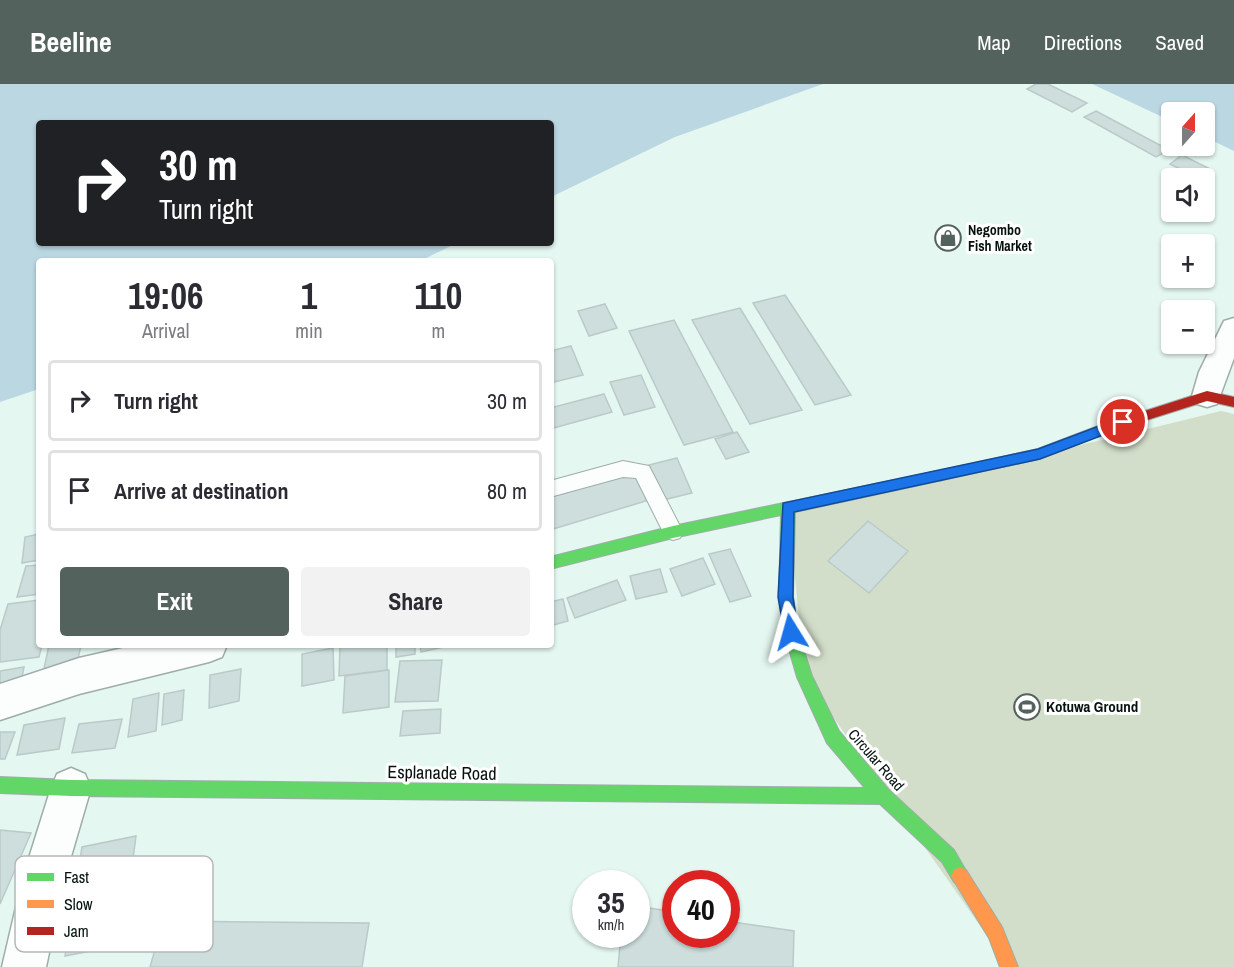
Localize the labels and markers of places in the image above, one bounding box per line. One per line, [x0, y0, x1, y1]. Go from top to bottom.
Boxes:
place label: Negombo Fish Market [968, 221, 1032, 255]
shop icon: Negombo Fish Market [933, 223, 963, 253]
pin [1097, 396, 1148, 447]
sports icon: Kotuwa Ground [1012, 692, 1042, 722]
place label: Kotuwa Ground [1046, 696, 1138, 717]

